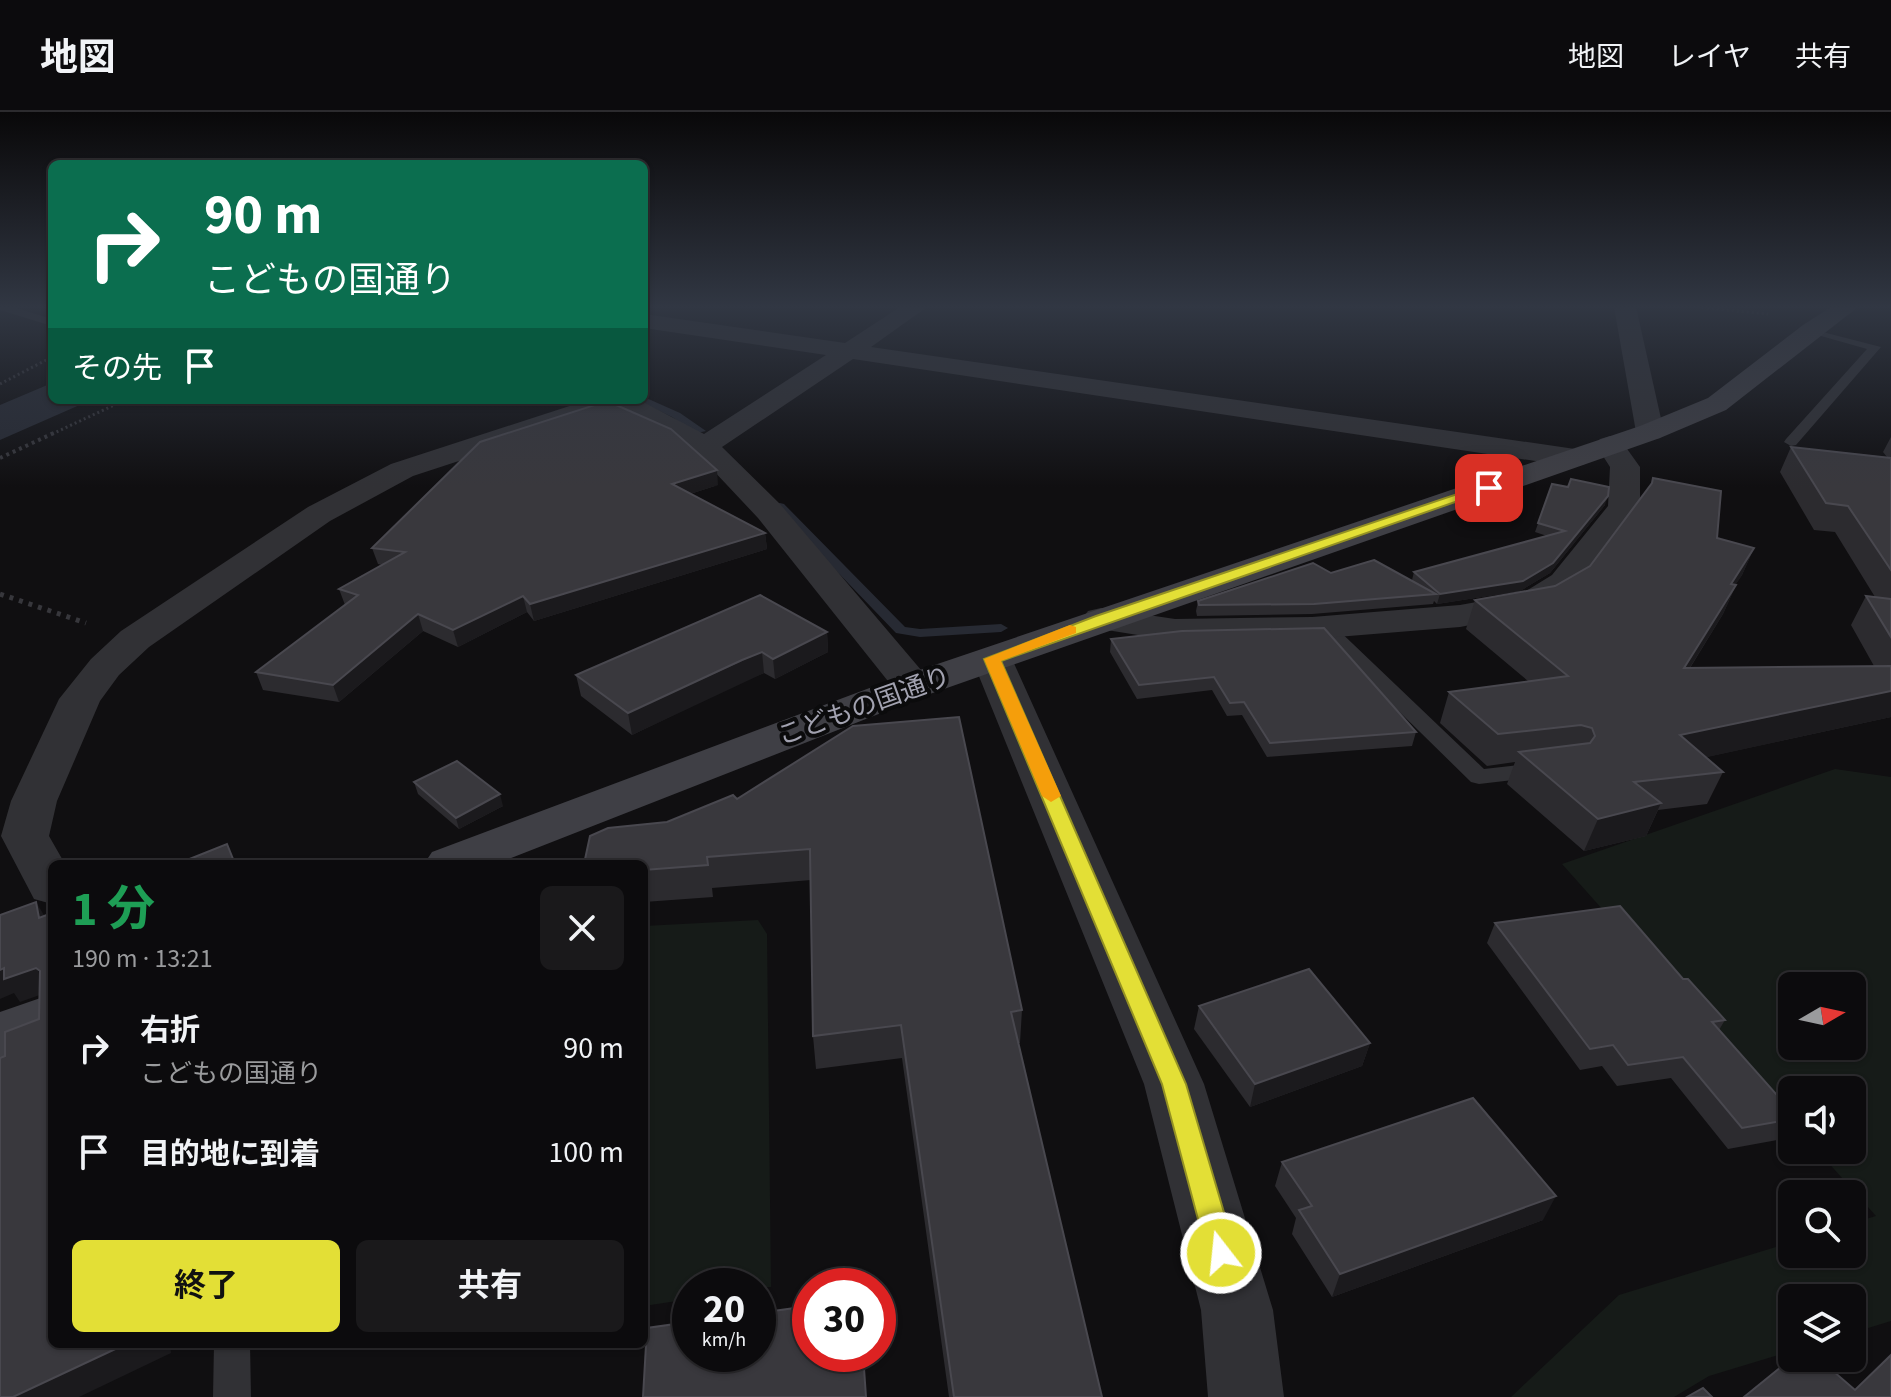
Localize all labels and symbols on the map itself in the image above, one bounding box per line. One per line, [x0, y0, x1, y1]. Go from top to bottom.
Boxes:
pin [1455, 454, 1523, 522]
street label: こどもの国通り [772, 657, 956, 755]
north arrow [1778, 972, 1866, 1060]
position arrow [1179, 1211, 1263, 1295]
speed limit sign: 30 [792, 1268, 896, 1372]

